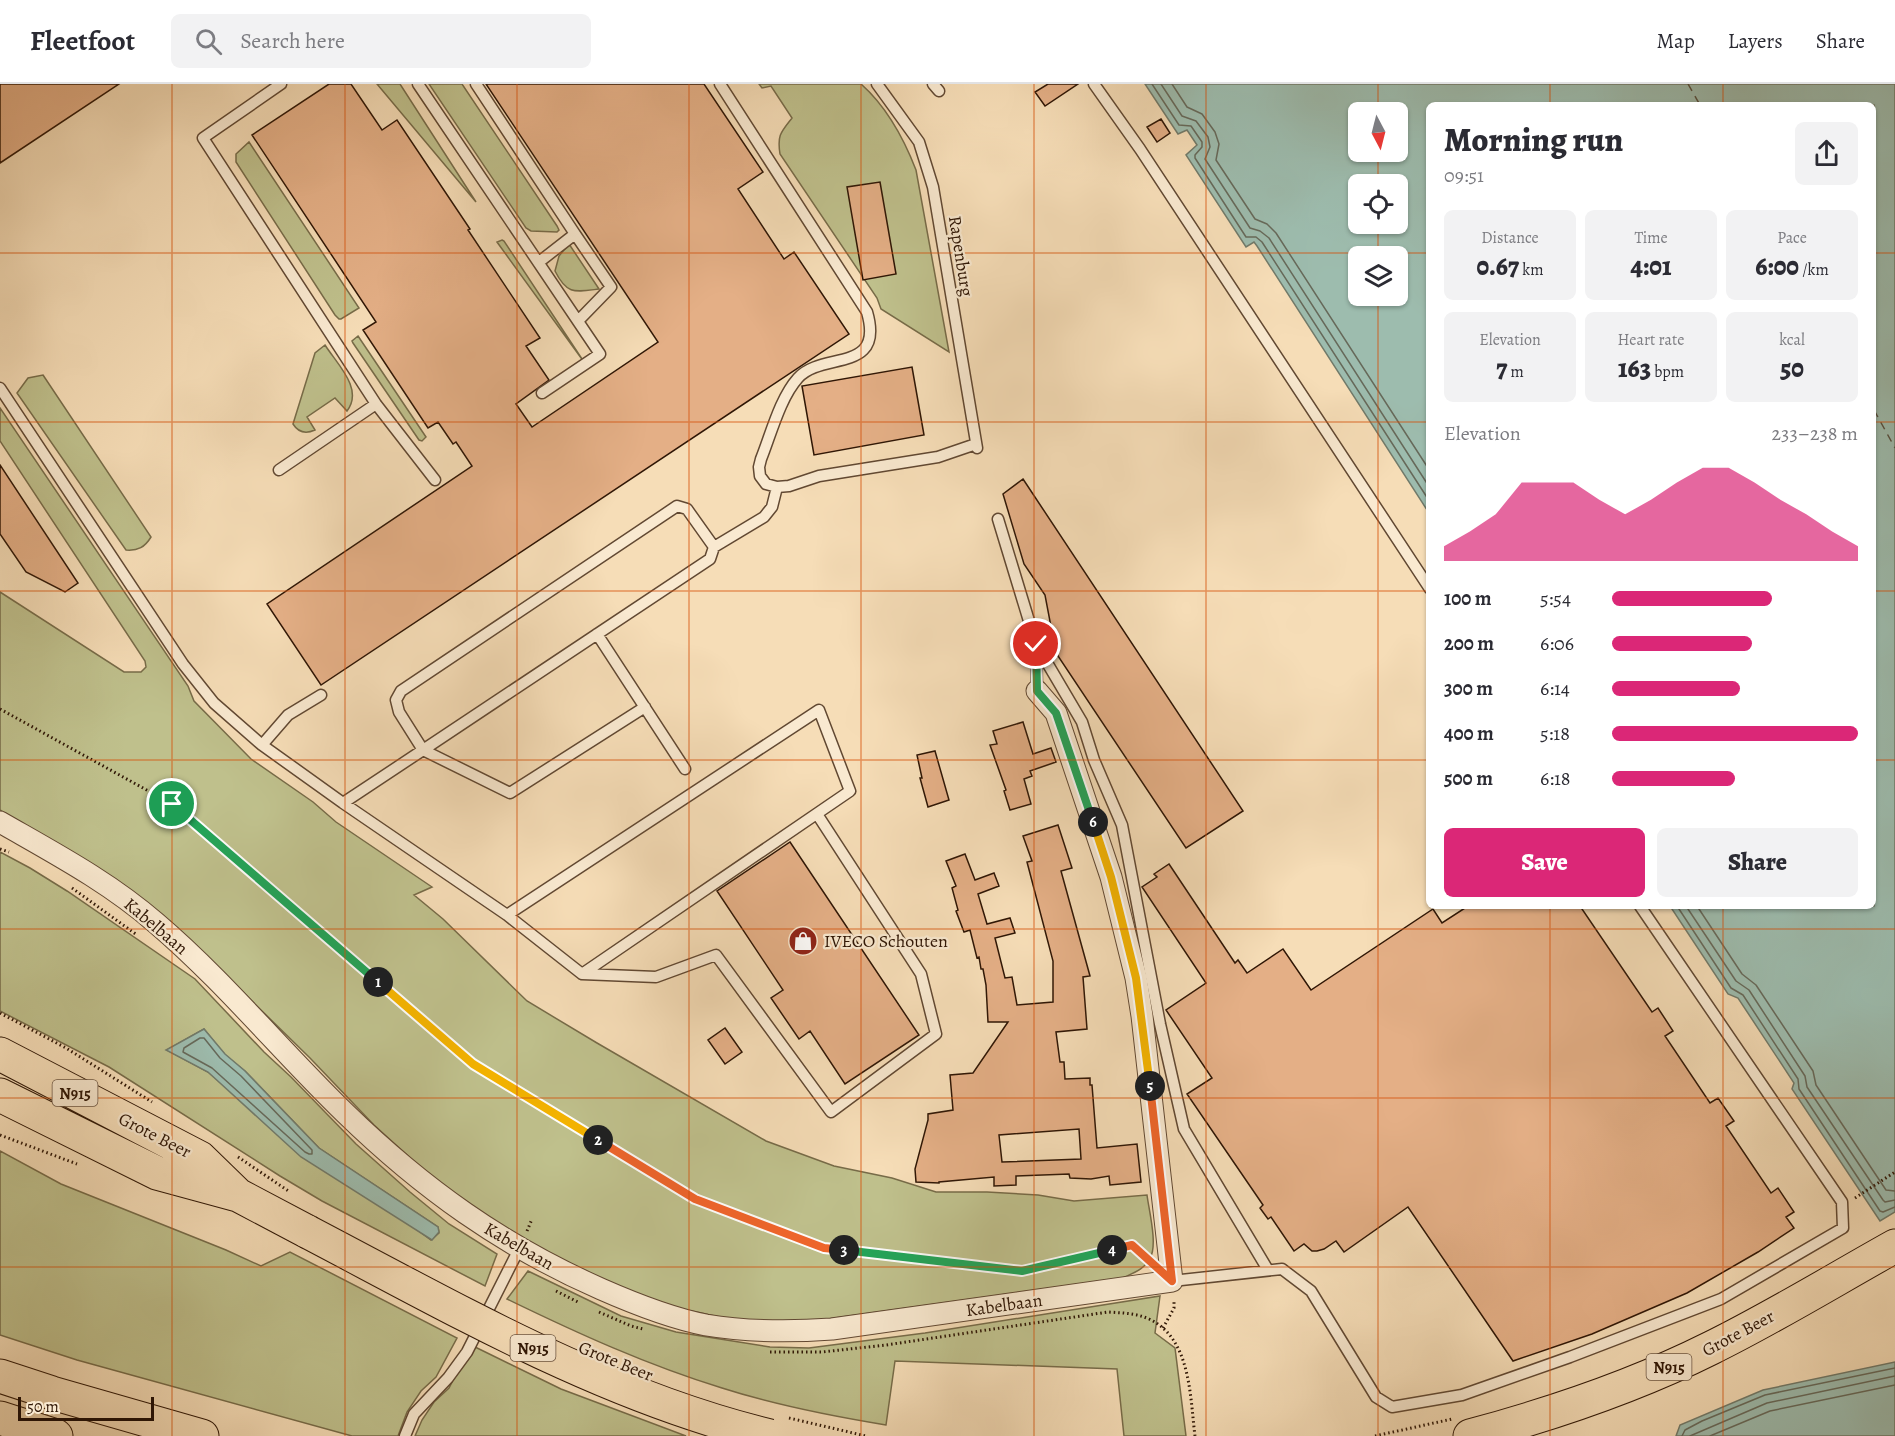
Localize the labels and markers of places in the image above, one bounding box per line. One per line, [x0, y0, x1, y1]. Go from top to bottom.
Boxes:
pin [1010, 618, 1061, 669]
pin [146, 778, 197, 829]
pin: 6 [1078, 807, 1108, 837]
shop icon: IVECO Schouten [787, 925, 819, 957]
place label: IVECO Schouten [824, 929, 948, 953]
pin: 1 [363, 967, 393, 997]
pin: 5 [1135, 1071, 1165, 1101]
pin: 2 [583, 1125, 613, 1155]
pin: 3 [829, 1235, 859, 1265]
pin: 4 [1097, 1235, 1127, 1265]

